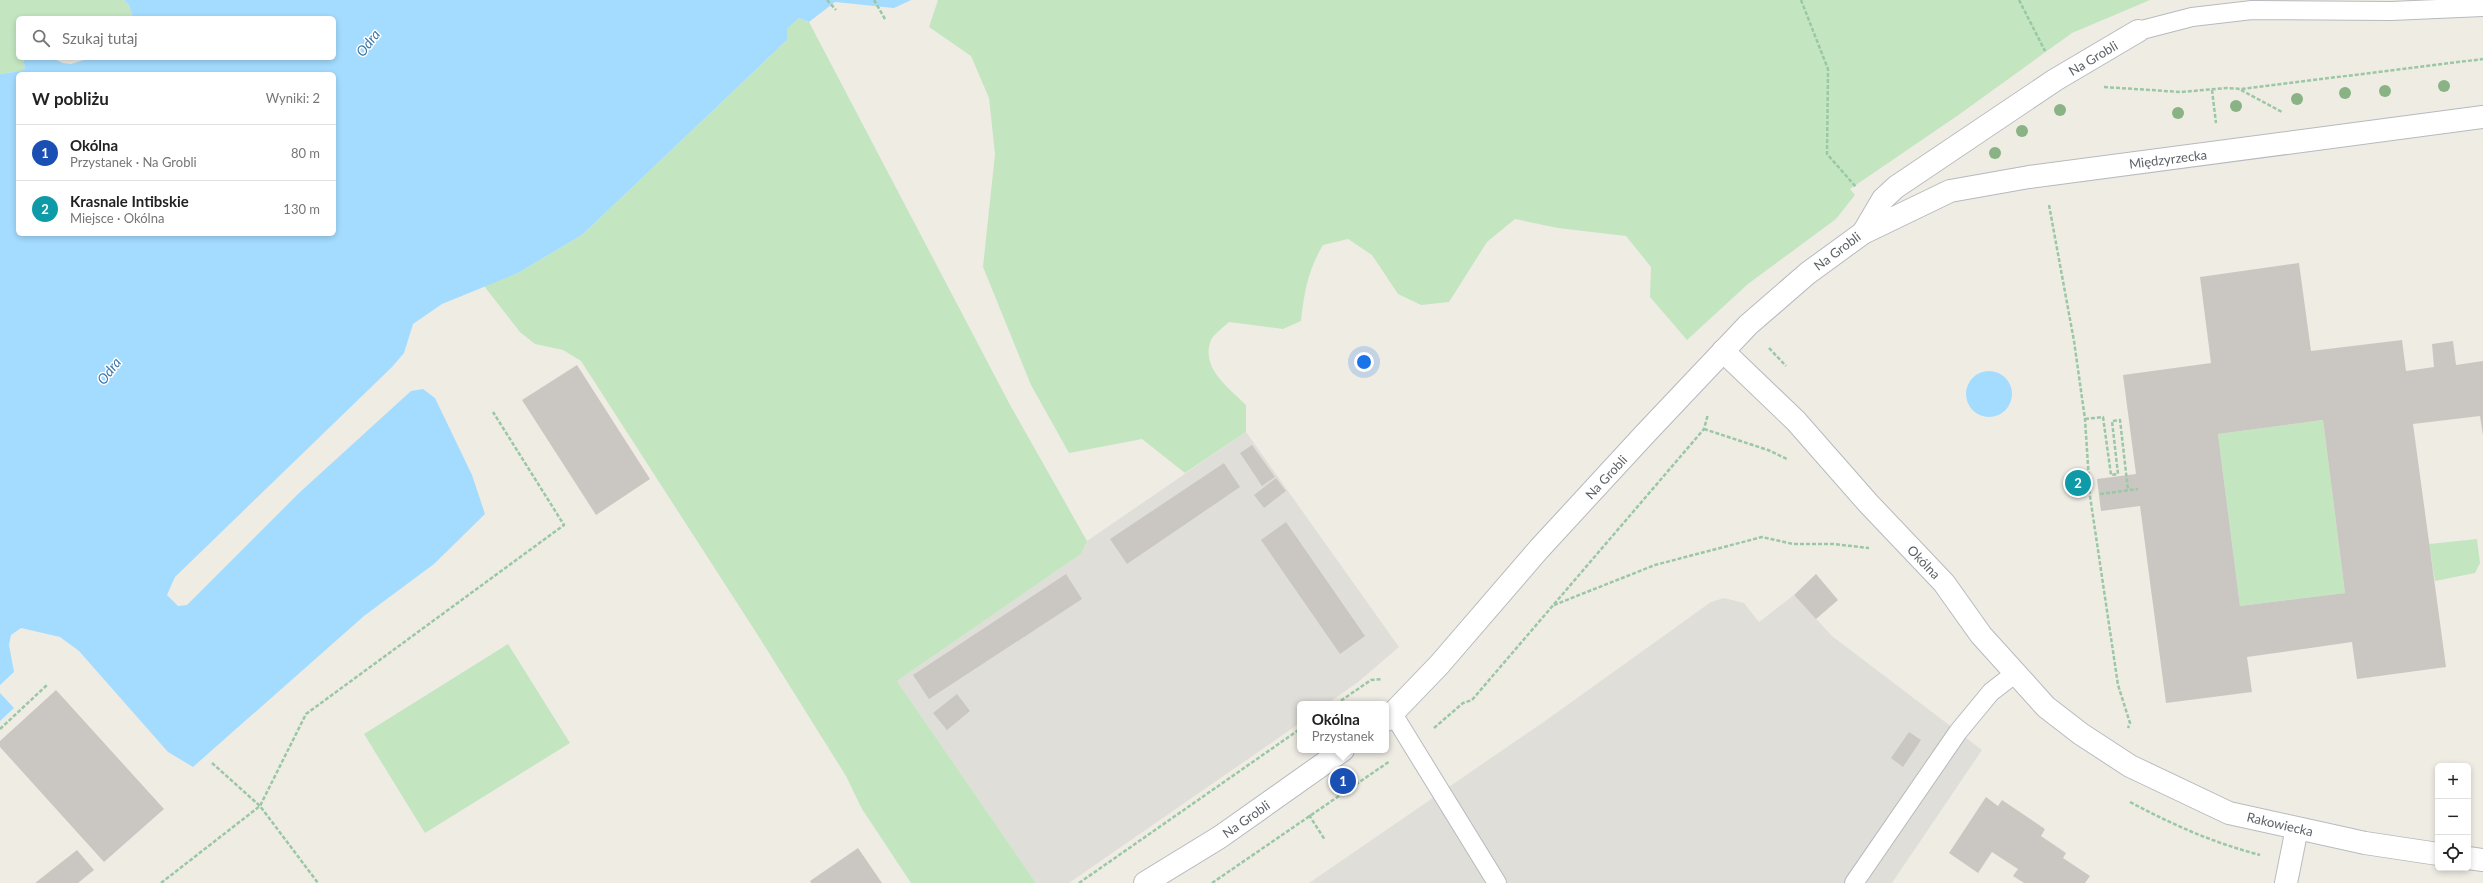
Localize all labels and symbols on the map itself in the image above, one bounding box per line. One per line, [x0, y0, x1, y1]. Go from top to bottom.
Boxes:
water label: Odra [352, 26, 383, 59]
street label: Na Grobli [2066, 37, 2120, 79]
street label: Międzyrzecka [2128, 146, 2208, 172]
street label: Na Grobli [1811, 228, 1863, 274]
your location [1354, 352, 1374, 372]
water label: Odra [93, 354, 124, 387]
street label: Na Grobli [1582, 452, 1630, 502]
pin: 2 [2065, 468, 2091, 498]
street label: Okólna [1904, 542, 1944, 582]
pin: 1 [1330, 766, 1356, 796]
street label: Na Grobli [1219, 797, 1273, 841]
street label: Rakowiecka [2245, 809, 2315, 839]

